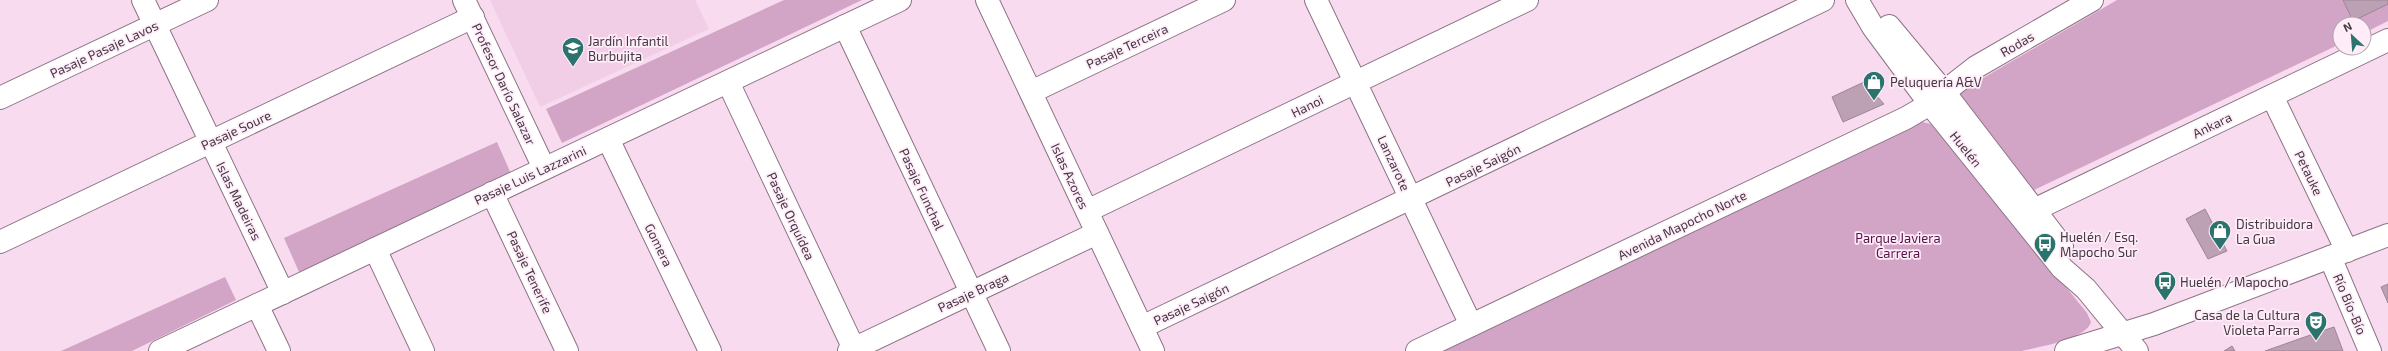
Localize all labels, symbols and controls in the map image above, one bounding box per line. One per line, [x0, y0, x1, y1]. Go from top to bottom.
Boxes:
north arrow [2332, 16, 2372, 56]
street label: Pasaje Pasaje Lavos [47, 17, 161, 81]
text: N [2341, 19, 2354, 34]
street label: Pasaje Terceira [1084, 20, 1170, 72]
street label: Profesor Darío Salazar [469, 21, 539, 147]
street label: Rodas [1997, 28, 2037, 60]
place label: Jardín Infantil Burbujita [588, 33, 669, 64]
school or university icon: Jardín Infantil Burbujita [560, 35, 586, 68]
shop icon: Peluquería A&V [1861, 69, 1887, 102]
place label: Peluquería A&V [1890, 74, 1982, 90]
street label: Hanoi [1288, 91, 1326, 121]
street label: Pasaje Soure [198, 107, 274, 153]
street label: Ankara [2190, 109, 2234, 141]
street label: Huelén [1947, 128, 1985, 170]
street label: Lanzarote [1374, 133, 1414, 193]
street label: Islas Azores [1048, 140, 1092, 212]
street label: Pasaje Saigón [1443, 140, 1523, 190]
street label: Pasaje Luis Lazzarini [471, 142, 589, 208]
street label: Pasaje Funchal [896, 146, 948, 233]
street label: Petauke [2291, 148, 2327, 198]
street label: Islas Madeiras [213, 159, 265, 243]
street label: Pasaje Orquídea [764, 170, 818, 262]
street label: Avenida Mapocho Norte [1615, 187, 1749, 263]
place label: Distribuidora La Gua [2236, 216, 2313, 247]
shop icon: Distribuidora La Gua [2207, 218, 2233, 251]
street label: Gomera [642, 221, 676, 269]
street label: Pasaje Tenerife [504, 228, 556, 316]
place label: Huelén / Esq. Mapocho Sur [2060, 229, 2138, 260]
park label: Parque Javiera Carrera [1855, 230, 1941, 261]
bus stop icon: Huelén / Esq. Mapocho Sur [2032, 231, 2058, 264]
street label: Pasaje Braga [935, 269, 1011, 315]
bus stop icon: Huelén / Mapocho [2152, 269, 2178, 302]
street label: Río Bío-Bío [2330, 271, 2370, 337]
place label: Huelén / Mapocho [2180, 274, 2289, 290]
street label: Pasaje Saigón [1151, 280, 1231, 328]
place label: Casa de la Cultura Violeta Parra [2194, 307, 2300, 338]
theatre icon: Casa de la Cultura Violeta Parra [2303, 309, 2329, 342]

